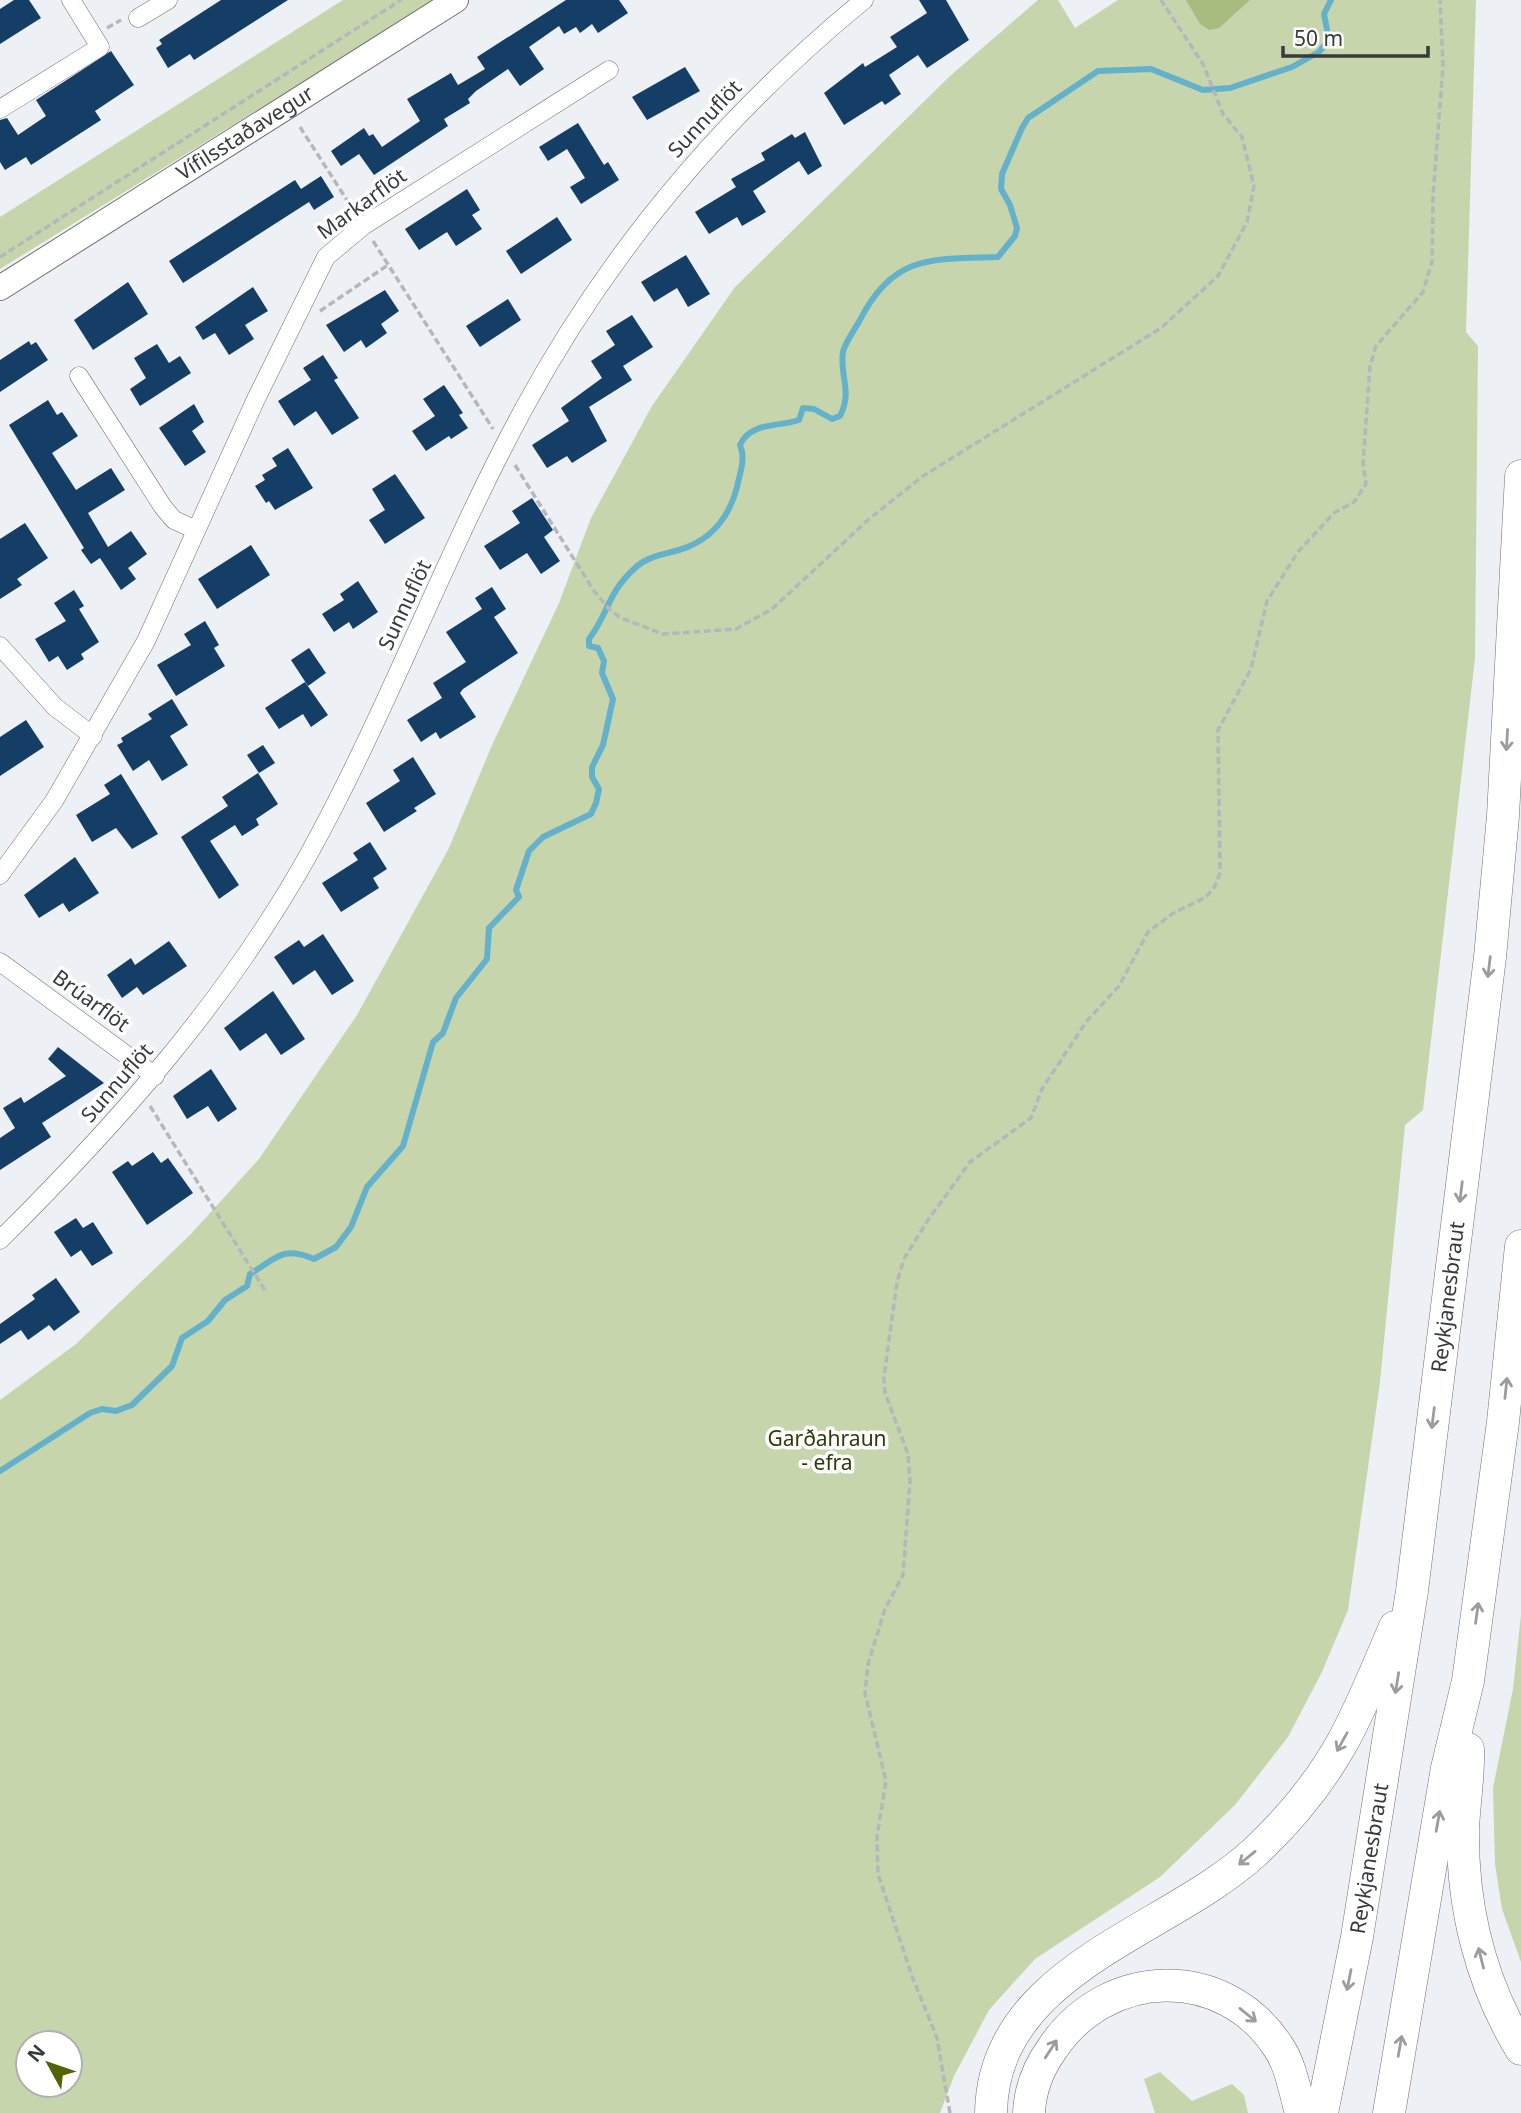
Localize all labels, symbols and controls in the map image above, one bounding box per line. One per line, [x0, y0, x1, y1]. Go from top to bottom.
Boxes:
scale bar [1283, 14, 1428, 58]
text: 50 m [1294, 24, 1343, 52]
street label: Sunnuflöt [661, 73, 748, 163]
street label: Vífilsstaðavegur [171, 78, 319, 186]
street label: Markarflöt [311, 161, 412, 245]
street label: Sunnuflöt [371, 555, 437, 654]
one-way arrow [1500, 728, 1513, 751]
one-way arrow [1482, 955, 1495, 977]
street label: Brúarflöt [47, 963, 136, 1038]
street label: Sunnuflöt [74, 1036, 159, 1128]
one-way arrow [1455, 1181, 1468, 1203]
street label: Reykjanesbraut [1424, 1219, 1470, 1374]
one-way arrow [1500, 1377, 1513, 1400]
one-way arrow [1427, 1406, 1440, 1429]
park label: Garðahraun - efra [767, 1424, 887, 1476]
one-way arrow [1470, 1603, 1483, 1625]
one-way arrow [1391, 1671, 1404, 1694]
one-way arrow [1334, 1731, 1348, 1751]
street label: Reykjanesbraut [1343, 1781, 1394, 1936]
one-way arrow [1432, 1811, 1445, 1833]
one-way arrow [1239, 1850, 1257, 1866]
one-way arrow [1474, 1947, 1487, 1970]
one-way arrow [1341, 1968, 1355, 1991]
one-way arrow [1238, 2008, 1256, 2023]
north arrow [14, 2029, 84, 2099]
one-way arrow [1394, 2035, 1407, 2058]
text: N [21, 2039, 51, 2067]
one-way arrow [1045, 2040, 1059, 2060]

